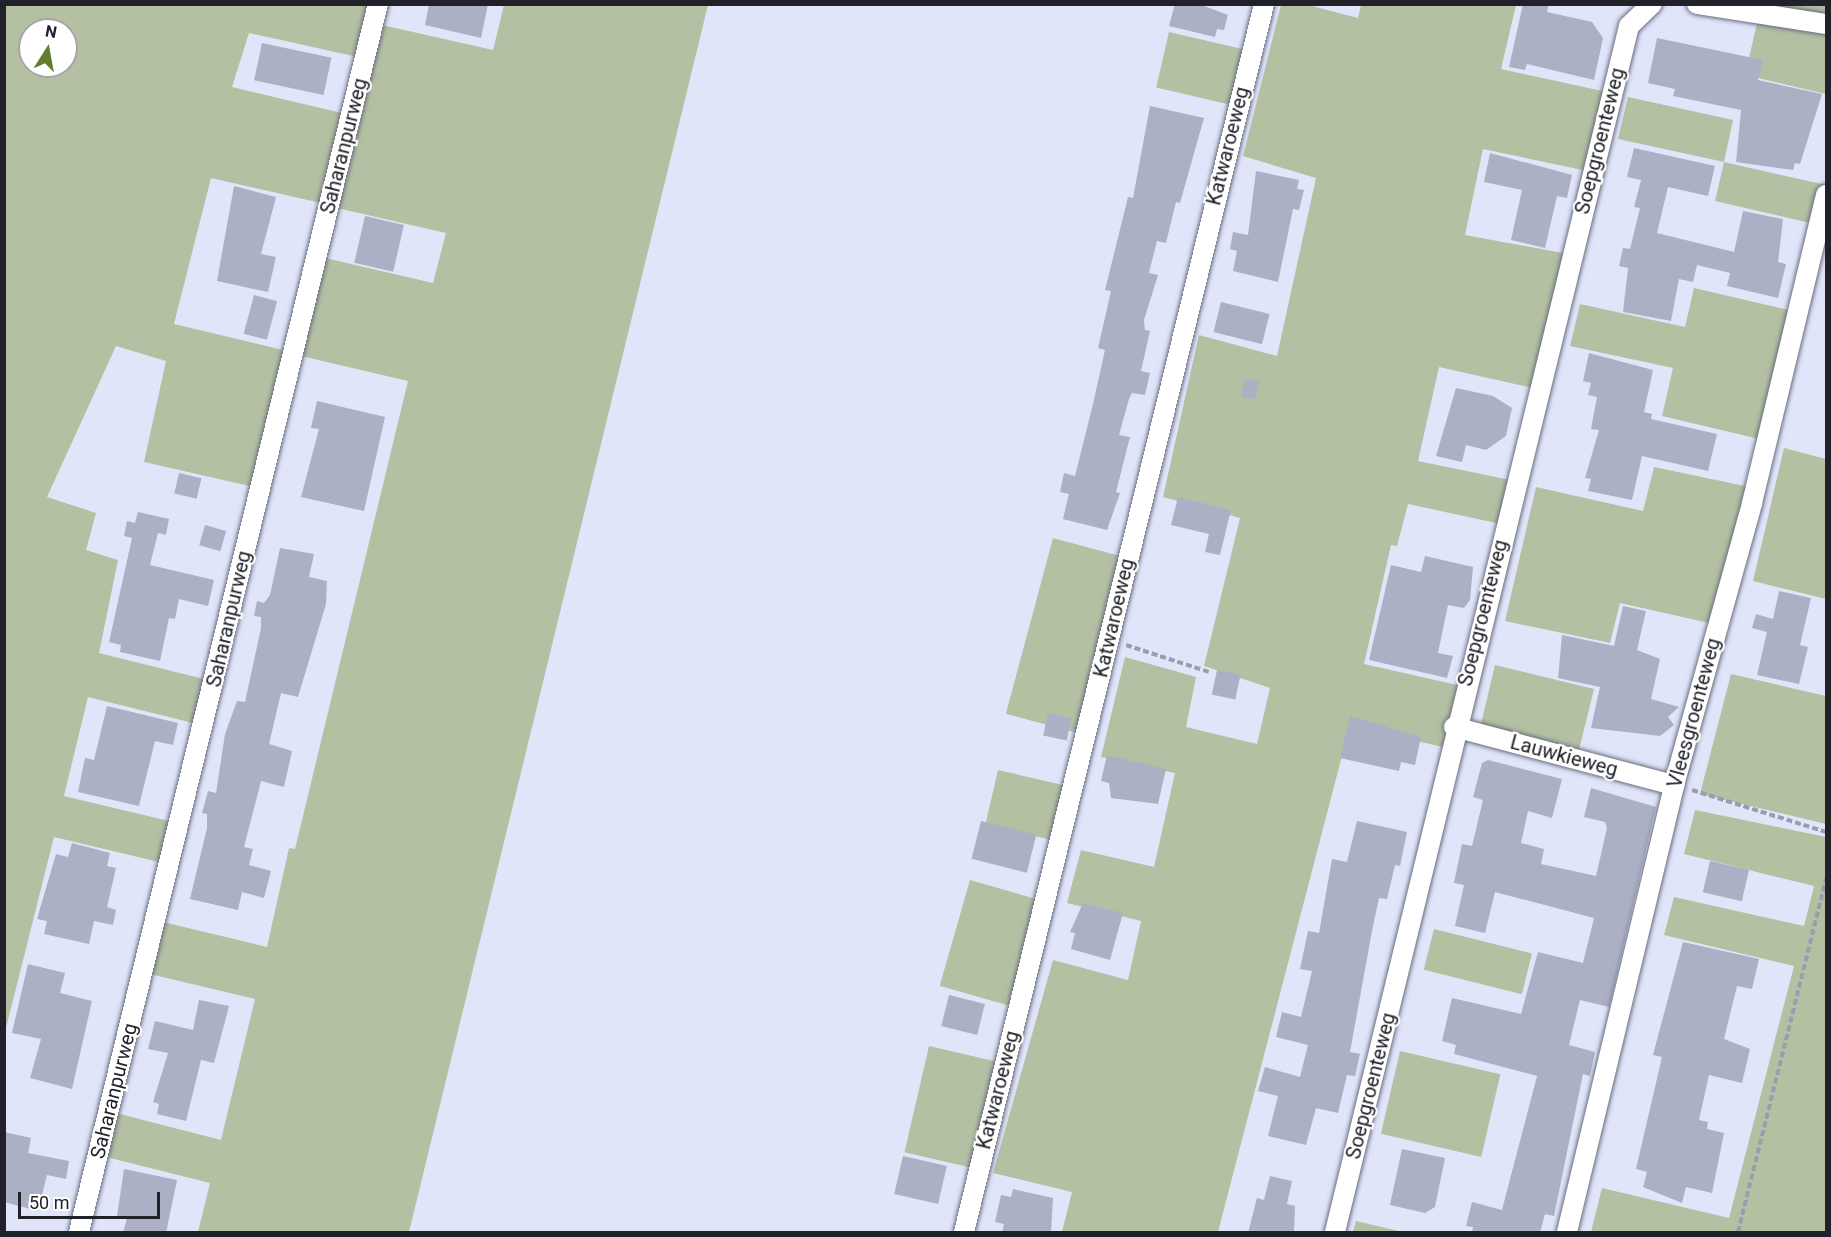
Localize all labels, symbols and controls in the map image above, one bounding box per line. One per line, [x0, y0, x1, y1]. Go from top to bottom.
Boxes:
north arrow [18, 18, 78, 78]
text: N [44, 21, 58, 42]
street label: Soepgroenteweg [1570, 65, 1630, 217]
street label: Saharanpurweg [316, 76, 372, 216]
street label: Katwaroeweg [1202, 84, 1254, 208]
street label: Soepgroenteweg [1453, 537, 1513, 689]
street label: Saharanpurweg [202, 549, 256, 689]
street label: Katwaroeweg [1089, 556, 1139, 680]
street label: Vleesgroenteweg [1662, 636, 1726, 790]
street label: Lauwkieweg [1508, 730, 1620, 782]
street label: Soepgroenteweg [1341, 1010, 1401, 1162]
street label: Saharanpurweg [86, 1021, 142, 1161]
street label: Katwaroeweg [972, 1028, 1024, 1152]
scale bar [21, 1180, 164, 1218]
text: 50 m [29, 1192, 69, 1213]

